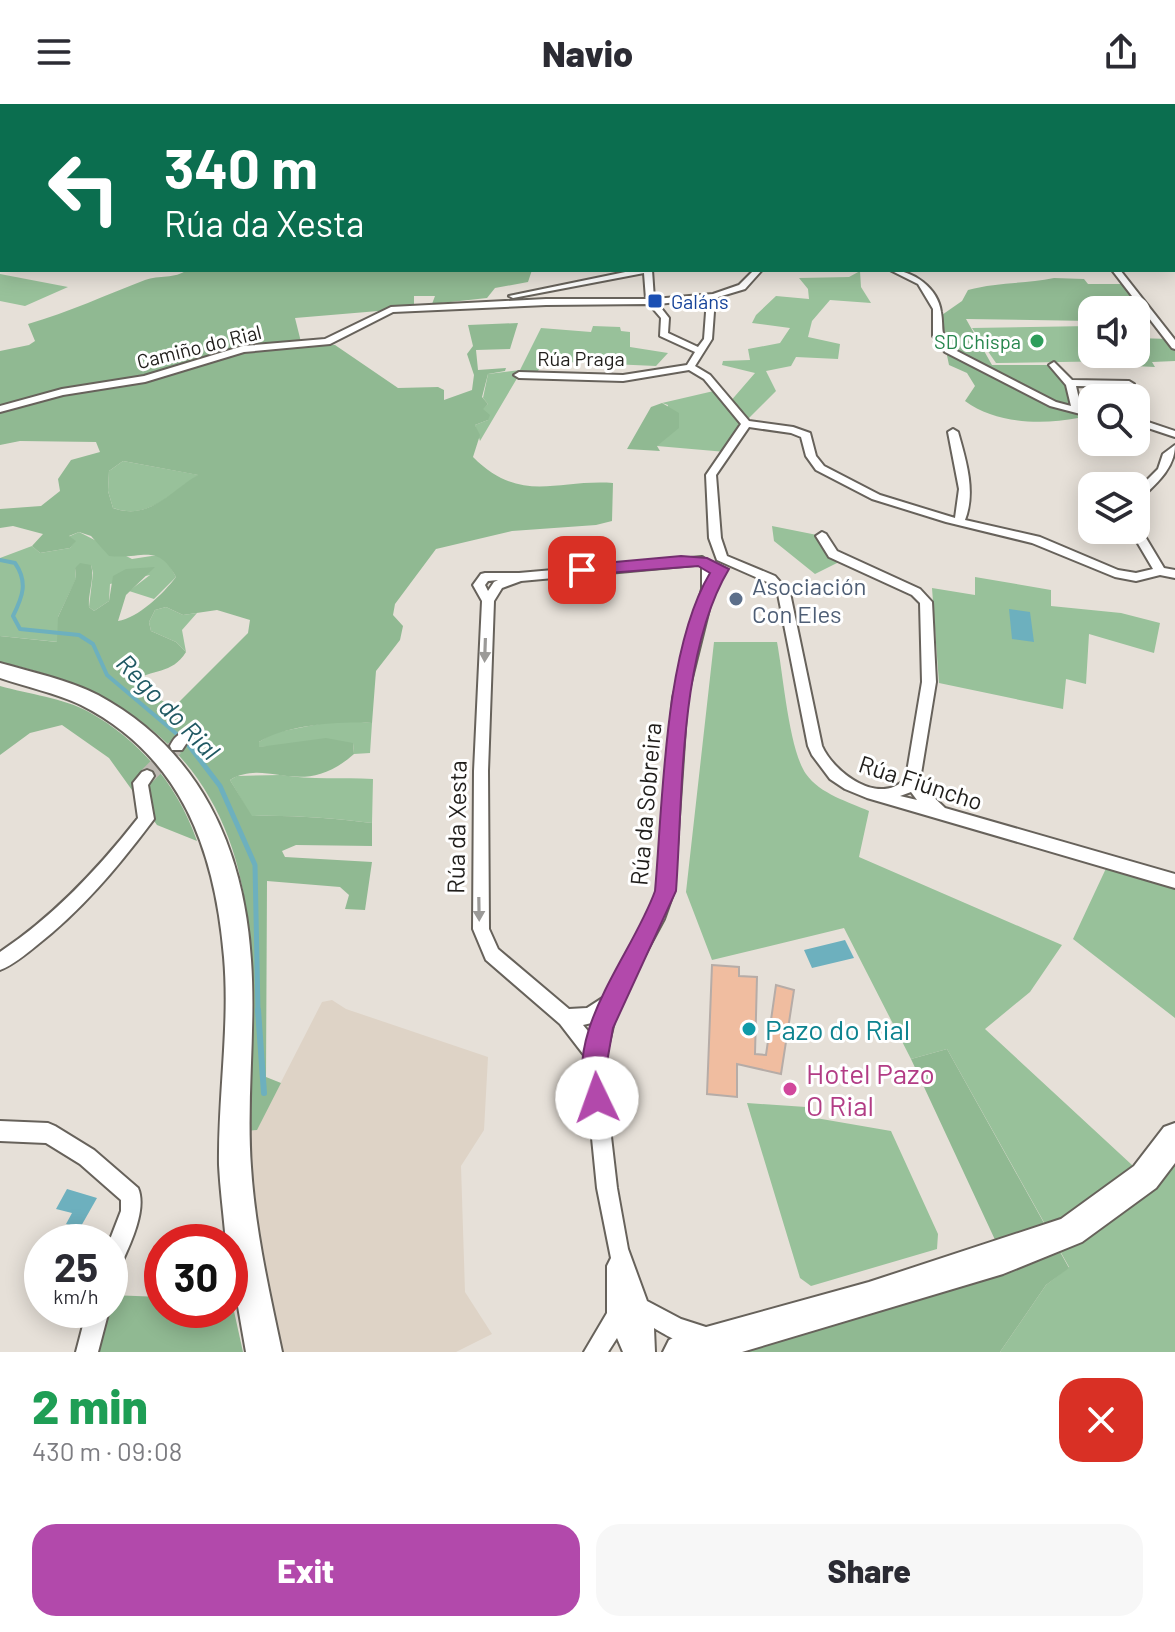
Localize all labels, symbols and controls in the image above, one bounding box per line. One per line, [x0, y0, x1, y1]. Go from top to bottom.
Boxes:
icon: menu [32, 30, 76, 74]
icon: share [1099, 30, 1143, 74]
text: Navio [542, 31, 633, 74]
text: 340 m [164, 133, 318, 200]
icon: left [32, 136, 136, 240]
text: Rúa da Xesta [164, 201, 364, 244]
place label: Galáns [671, 289, 729, 313]
marker: Galáns [646, 292, 664, 310]
map controls [1078, 296, 1150, 544]
button: sound [1078, 296, 1150, 368]
street label: Camiño do Rial [134, 319, 264, 373]
place label: SD Chispa [934, 329, 1021, 353]
marker: SD Chispa [1028, 332, 1046, 350]
street label: Rúa Praga [537, 346, 625, 370]
button: search [1078, 384, 1150, 456]
button: layers [1078, 472, 1150, 544]
pin [548, 536, 616, 604]
icon: arrive [560, 548, 604, 592]
place label: Asociación Con Eles [752, 571, 866, 628]
marker: Asociación Con Eles [727, 590, 745, 608]
one-way arrow [479, 637, 492, 663]
water label: Rego do Rial [111, 647, 227, 765]
street label: Rúa da Sobreira [623, 721, 667, 887]
street label: Rúa Fiúncho [855, 748, 987, 816]
street label: Rúa da Xesta [440, 760, 472, 894]
one-way arrow [473, 897, 486, 922]
place label: Pazo do Rial [765, 1012, 910, 1046]
marker: Pazo do Rial [740, 1020, 758, 1038]
position arrow [555, 1056, 639, 1140]
place label: Hotel Pazo O Rial [806, 1056, 935, 1122]
marker: Hotel Pazo O Rial [781, 1080, 799, 1098]
speed limit sign: 30 [144, 1224, 248, 1328]
text: 25 [54, 1242, 98, 1290]
text: km/h [53, 1284, 99, 1308]
text: 2 min [32, 1376, 148, 1434]
button: close [1059, 1378, 1143, 1462]
text: 430 m · 09:08 [32, 1435, 182, 1466]
button: Exit [32, 1524, 580, 1616]
button: Share [596, 1524, 1143, 1616]

